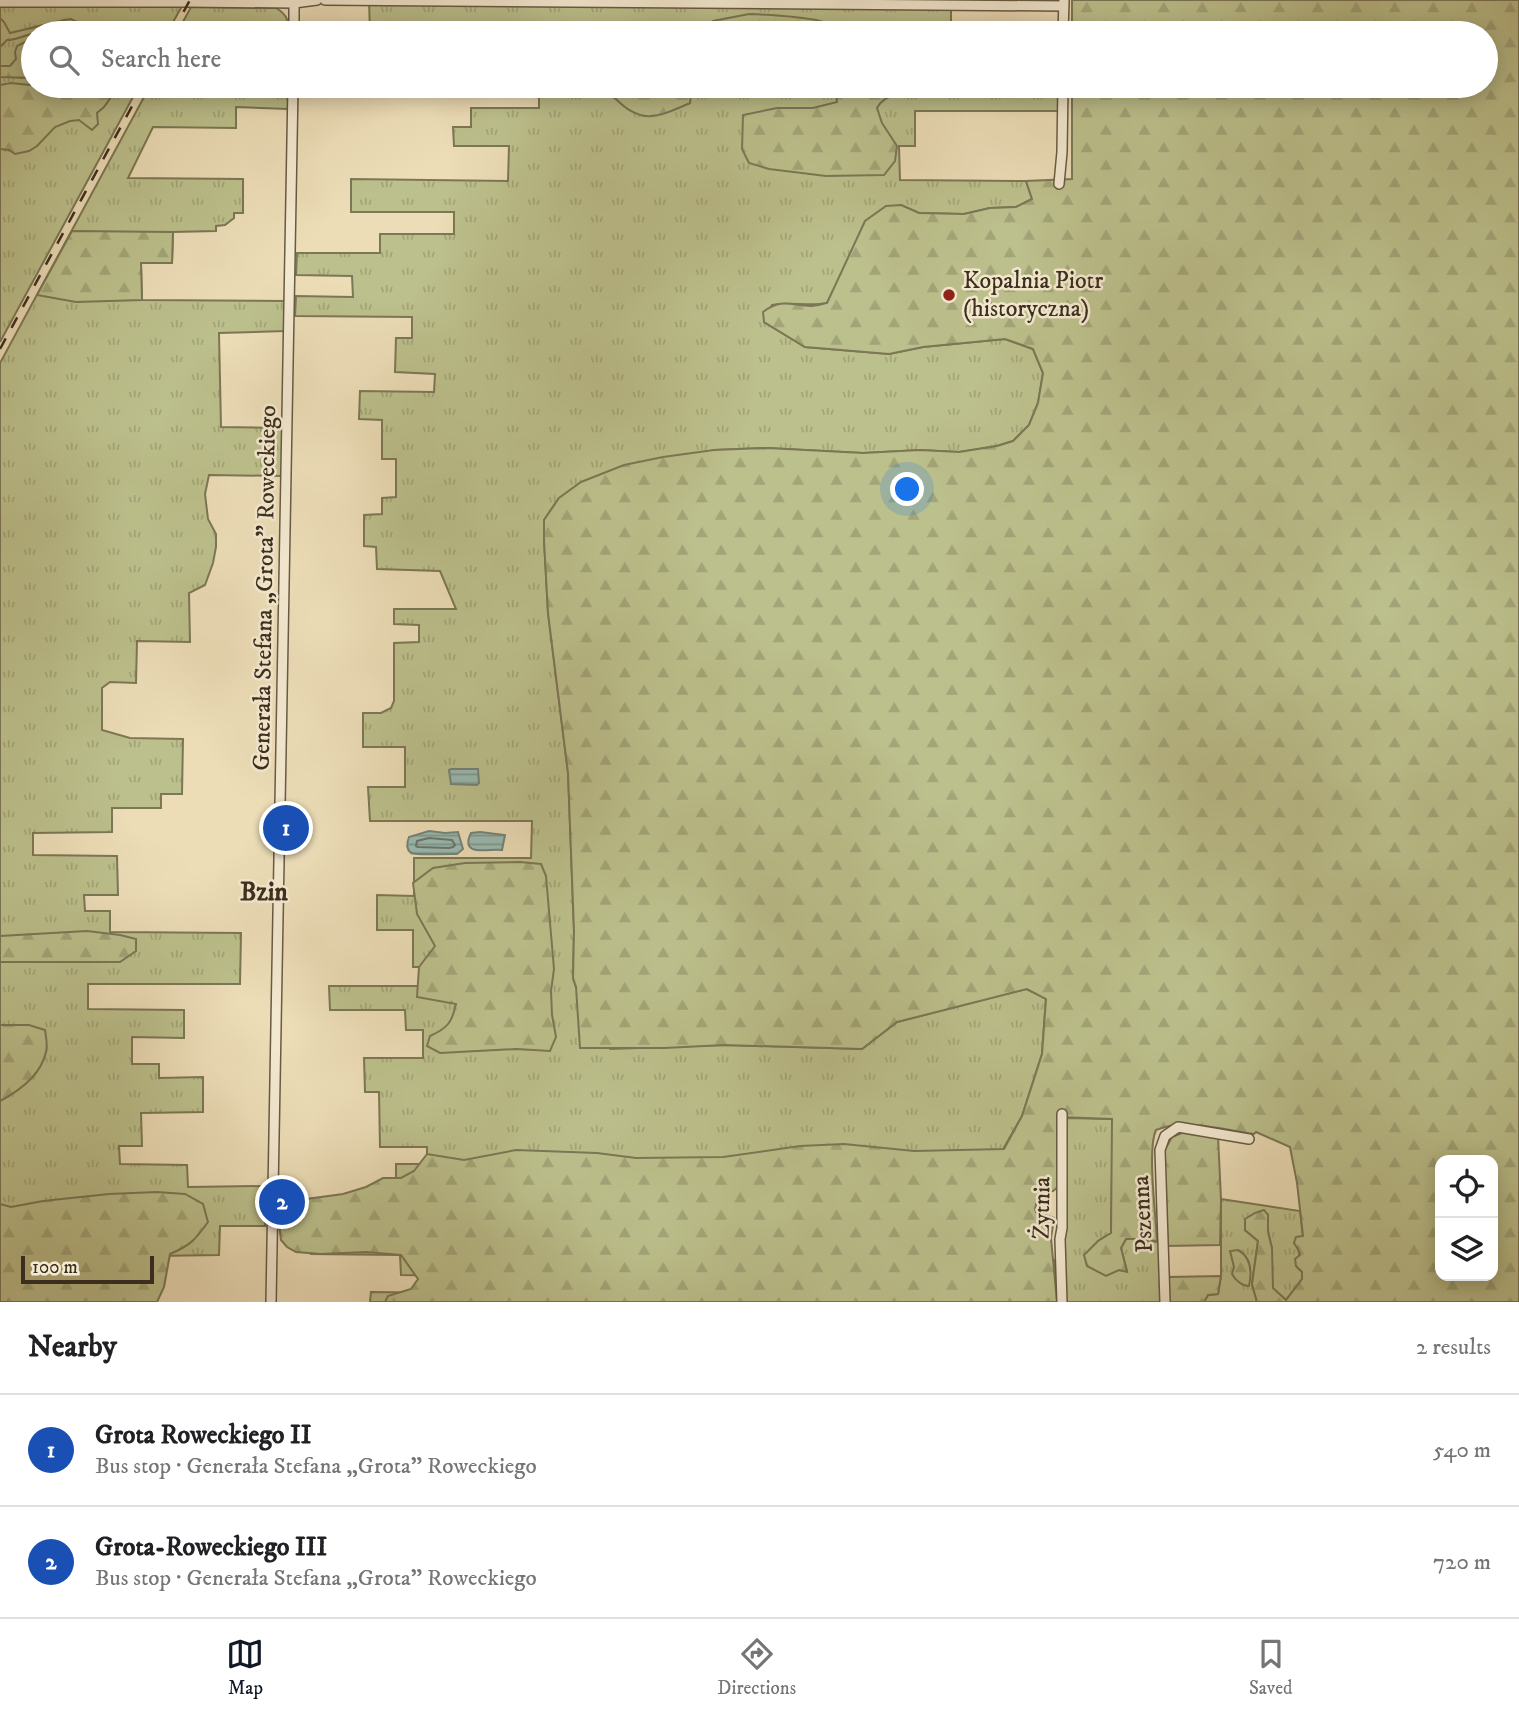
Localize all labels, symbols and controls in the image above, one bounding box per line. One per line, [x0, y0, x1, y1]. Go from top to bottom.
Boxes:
search box [21, 21, 1498, 98]
icon: search [45, 41, 83, 79]
text: Search here [101, 43, 221, 76]
place label: Kopalnia Piotr (historyczna) [963, 266, 1103, 324]
marker: Kopalnia Piotr (historyczna) [941, 287, 957, 303]
street label: Generała Stefana „Grota” Roweckiego [247, 405, 283, 771]
your location [890, 472, 924, 506]
pin: 1 [263, 802, 309, 854]
district label: Bzin [240, 876, 288, 909]
map controls [1435, 1155, 1498, 1281]
button: locate [1435, 1155, 1498, 1218]
street label: Pszenna [1126, 1174, 1160, 1253]
street label: Żytnia [1025, 1175, 1058, 1240]
pin: 2 [259, 1176, 305, 1228]
button: layers [1435, 1218, 1498, 1281]
scale bar [21, 1253, 154, 1285]
text: 100 m [32, 1256, 78, 1279]
text: Nearby [28, 1329, 117, 1366]
text: 2 results [1416, 1333, 1491, 1362]
text: Grota Roweckiego II [95, 1419, 311, 1452]
text: 1 [47, 1436, 55, 1465]
text: 540 m [1433, 1436, 1491, 1465]
text: Bus stop · Generała Stefana „Grota” Roweckiego [95, 1452, 537, 1481]
text: Grota-Roweckiego III [95, 1531, 327, 1564]
text: 2 [45, 1548, 57, 1577]
text: 720 m [1433, 1548, 1491, 1577]
text: Bus stop · Generała Stefana „Grota” Roweckiego [95, 1564, 537, 1593]
tab: Map [226, 1635, 264, 1700]
tab: Directions [717, 1635, 796, 1700]
tab: Saved [1249, 1635, 1293, 1700]

